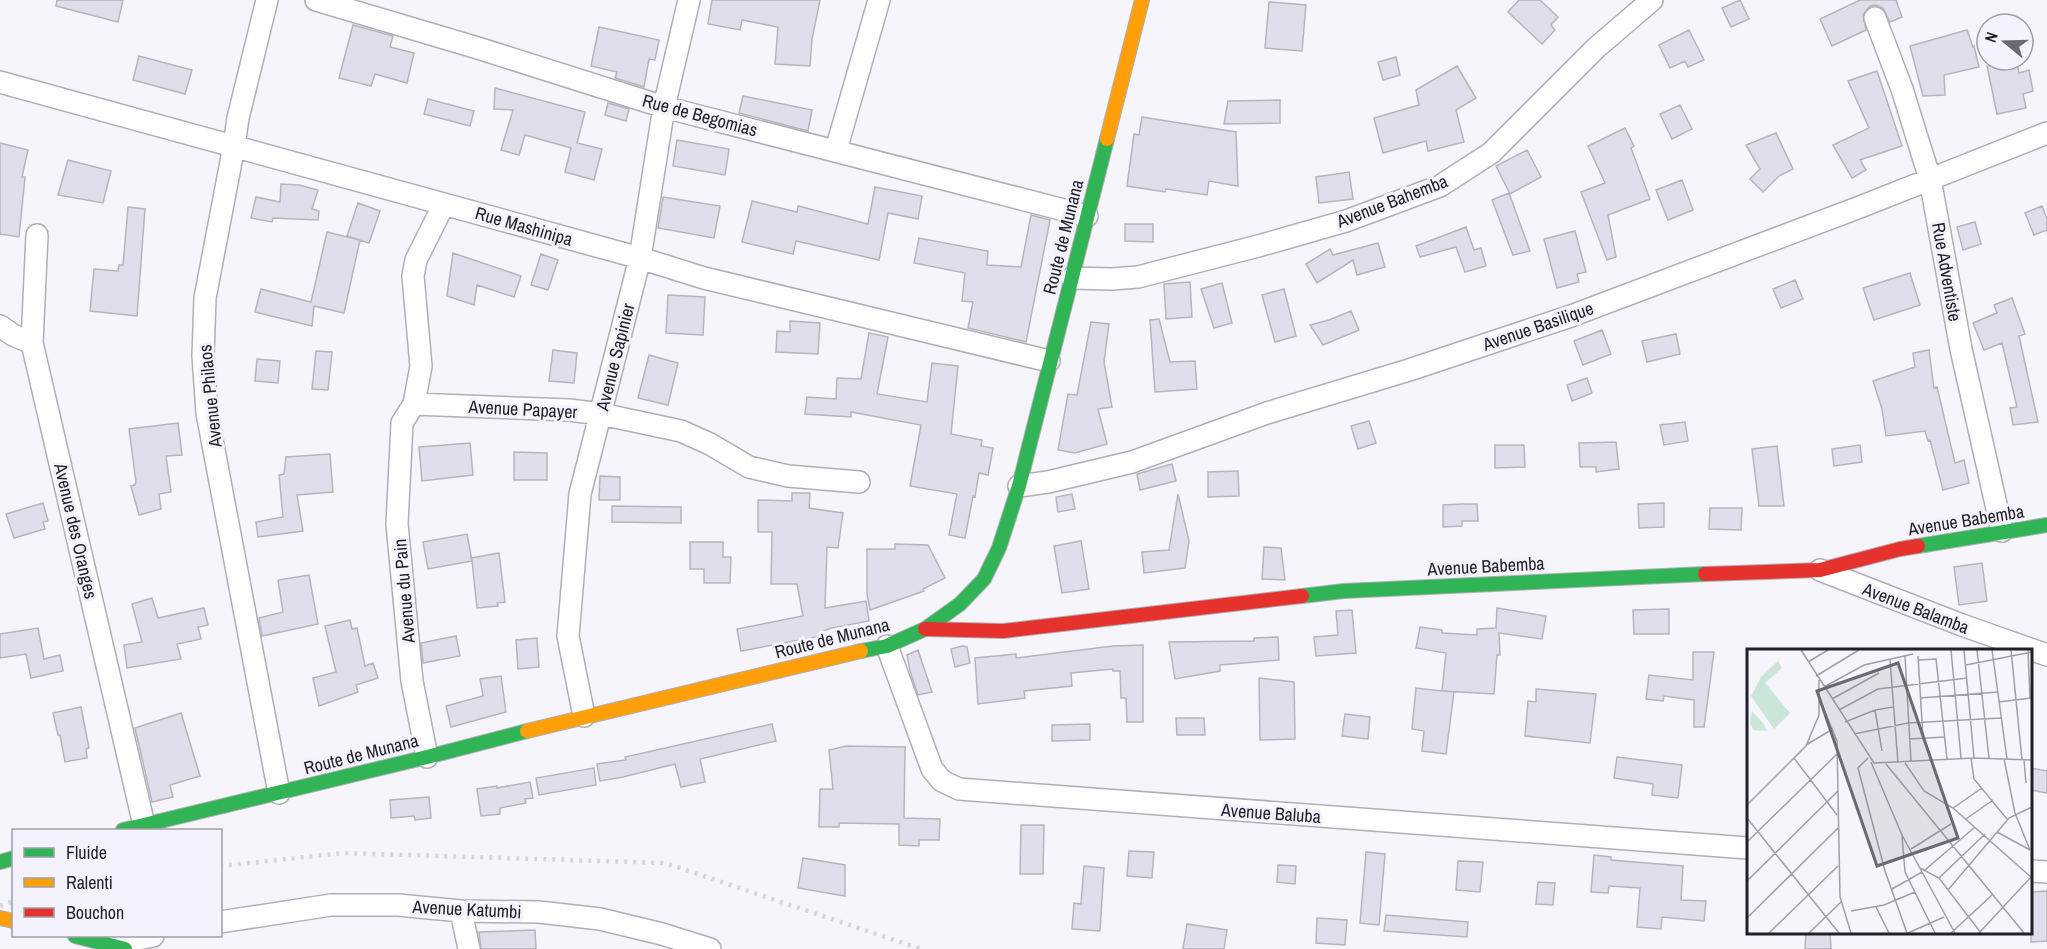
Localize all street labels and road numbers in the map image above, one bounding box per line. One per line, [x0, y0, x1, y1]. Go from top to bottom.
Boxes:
street label: Rue de Begomias [640, 88, 760, 142]
street label: Avenue Bahemba [1332, 168, 1451, 234]
street label: Route de Munana [1037, 177, 1089, 297]
street label: Rue Mashinipa [472, 200, 576, 252]
street label: Rue Adventiste [1926, 221, 1968, 323]
street label: Avenue Basilique [1478, 295, 1597, 357]
street label: Avenue Sapinier [589, 301, 640, 414]
street label: Avenue Philaos [192, 343, 228, 450]
street label: Avenue Papayer [467, 394, 578, 424]
street label: Avenue des Oranges [48, 460, 104, 601]
street label: Avenue Babemba [1905, 498, 2026, 542]
street label: Avenue du Pain [387, 538, 421, 645]
street label: Avenue Babemba [1426, 550, 1545, 582]
street label: Avenue Balamba [1858, 576, 1973, 640]
street label: Route de Munana [772, 612, 892, 664]
street label: Route de Munana [301, 728, 421, 780]
street label: Avenue Baluba [1219, 797, 1322, 829]
street label: Avenue Katumbi [411, 894, 522, 924]

